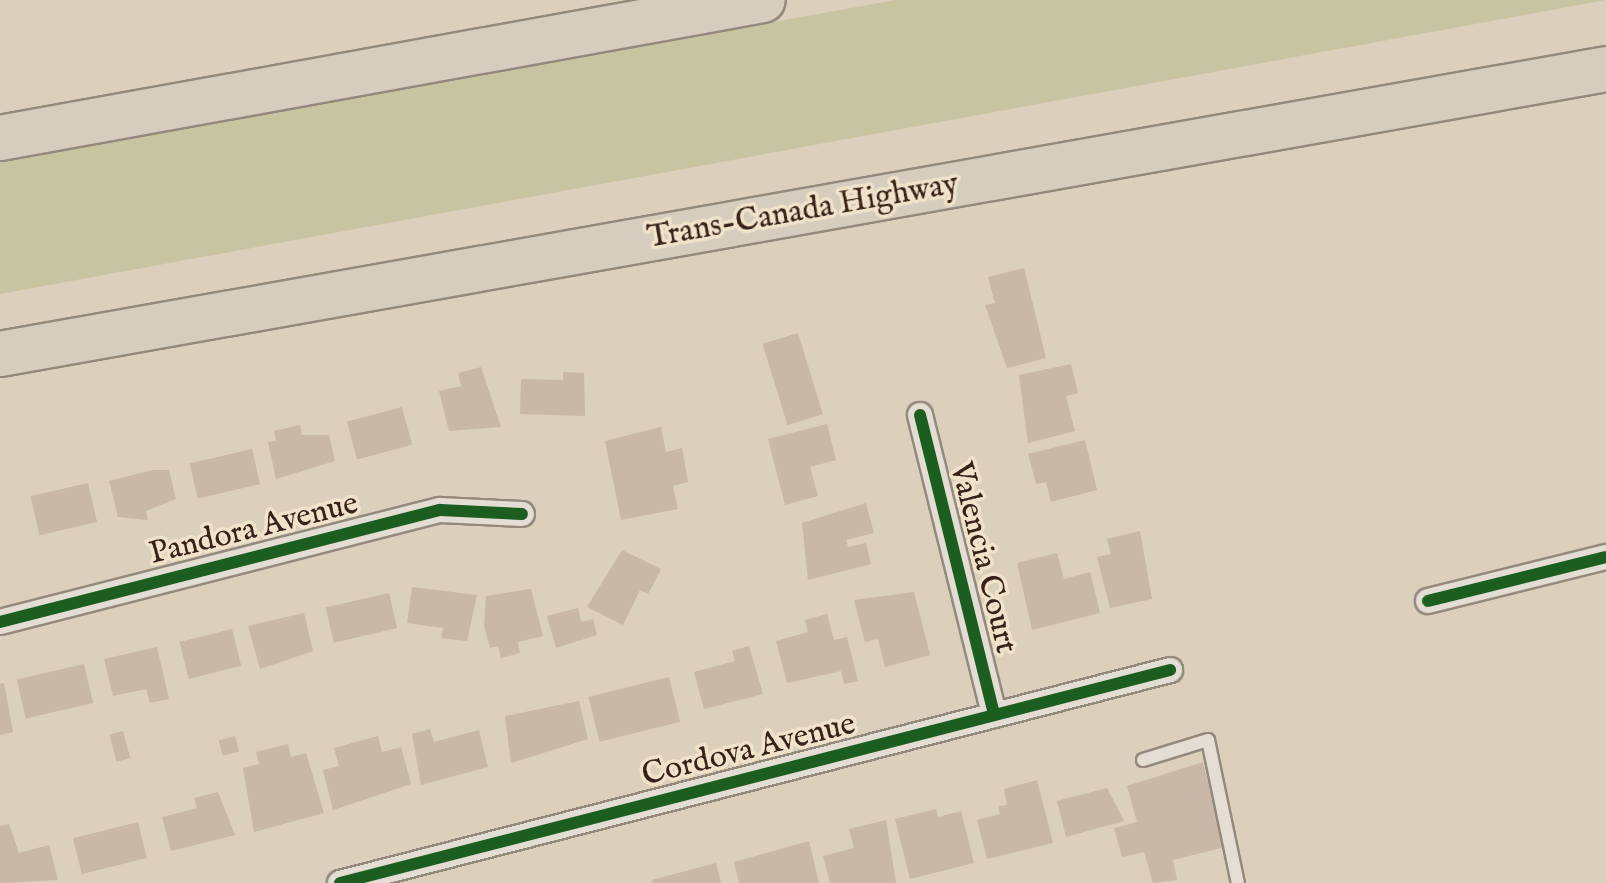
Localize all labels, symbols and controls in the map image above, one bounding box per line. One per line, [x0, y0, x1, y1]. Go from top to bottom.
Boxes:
street label: Trans-Canada Highway [644, 166, 962, 258]
street label: Valencia Court [940, 459, 1024, 657]
street label: Pandora Avenue [146, 486, 362, 574]
street label: Cordova Avenue [638, 706, 860, 796]

